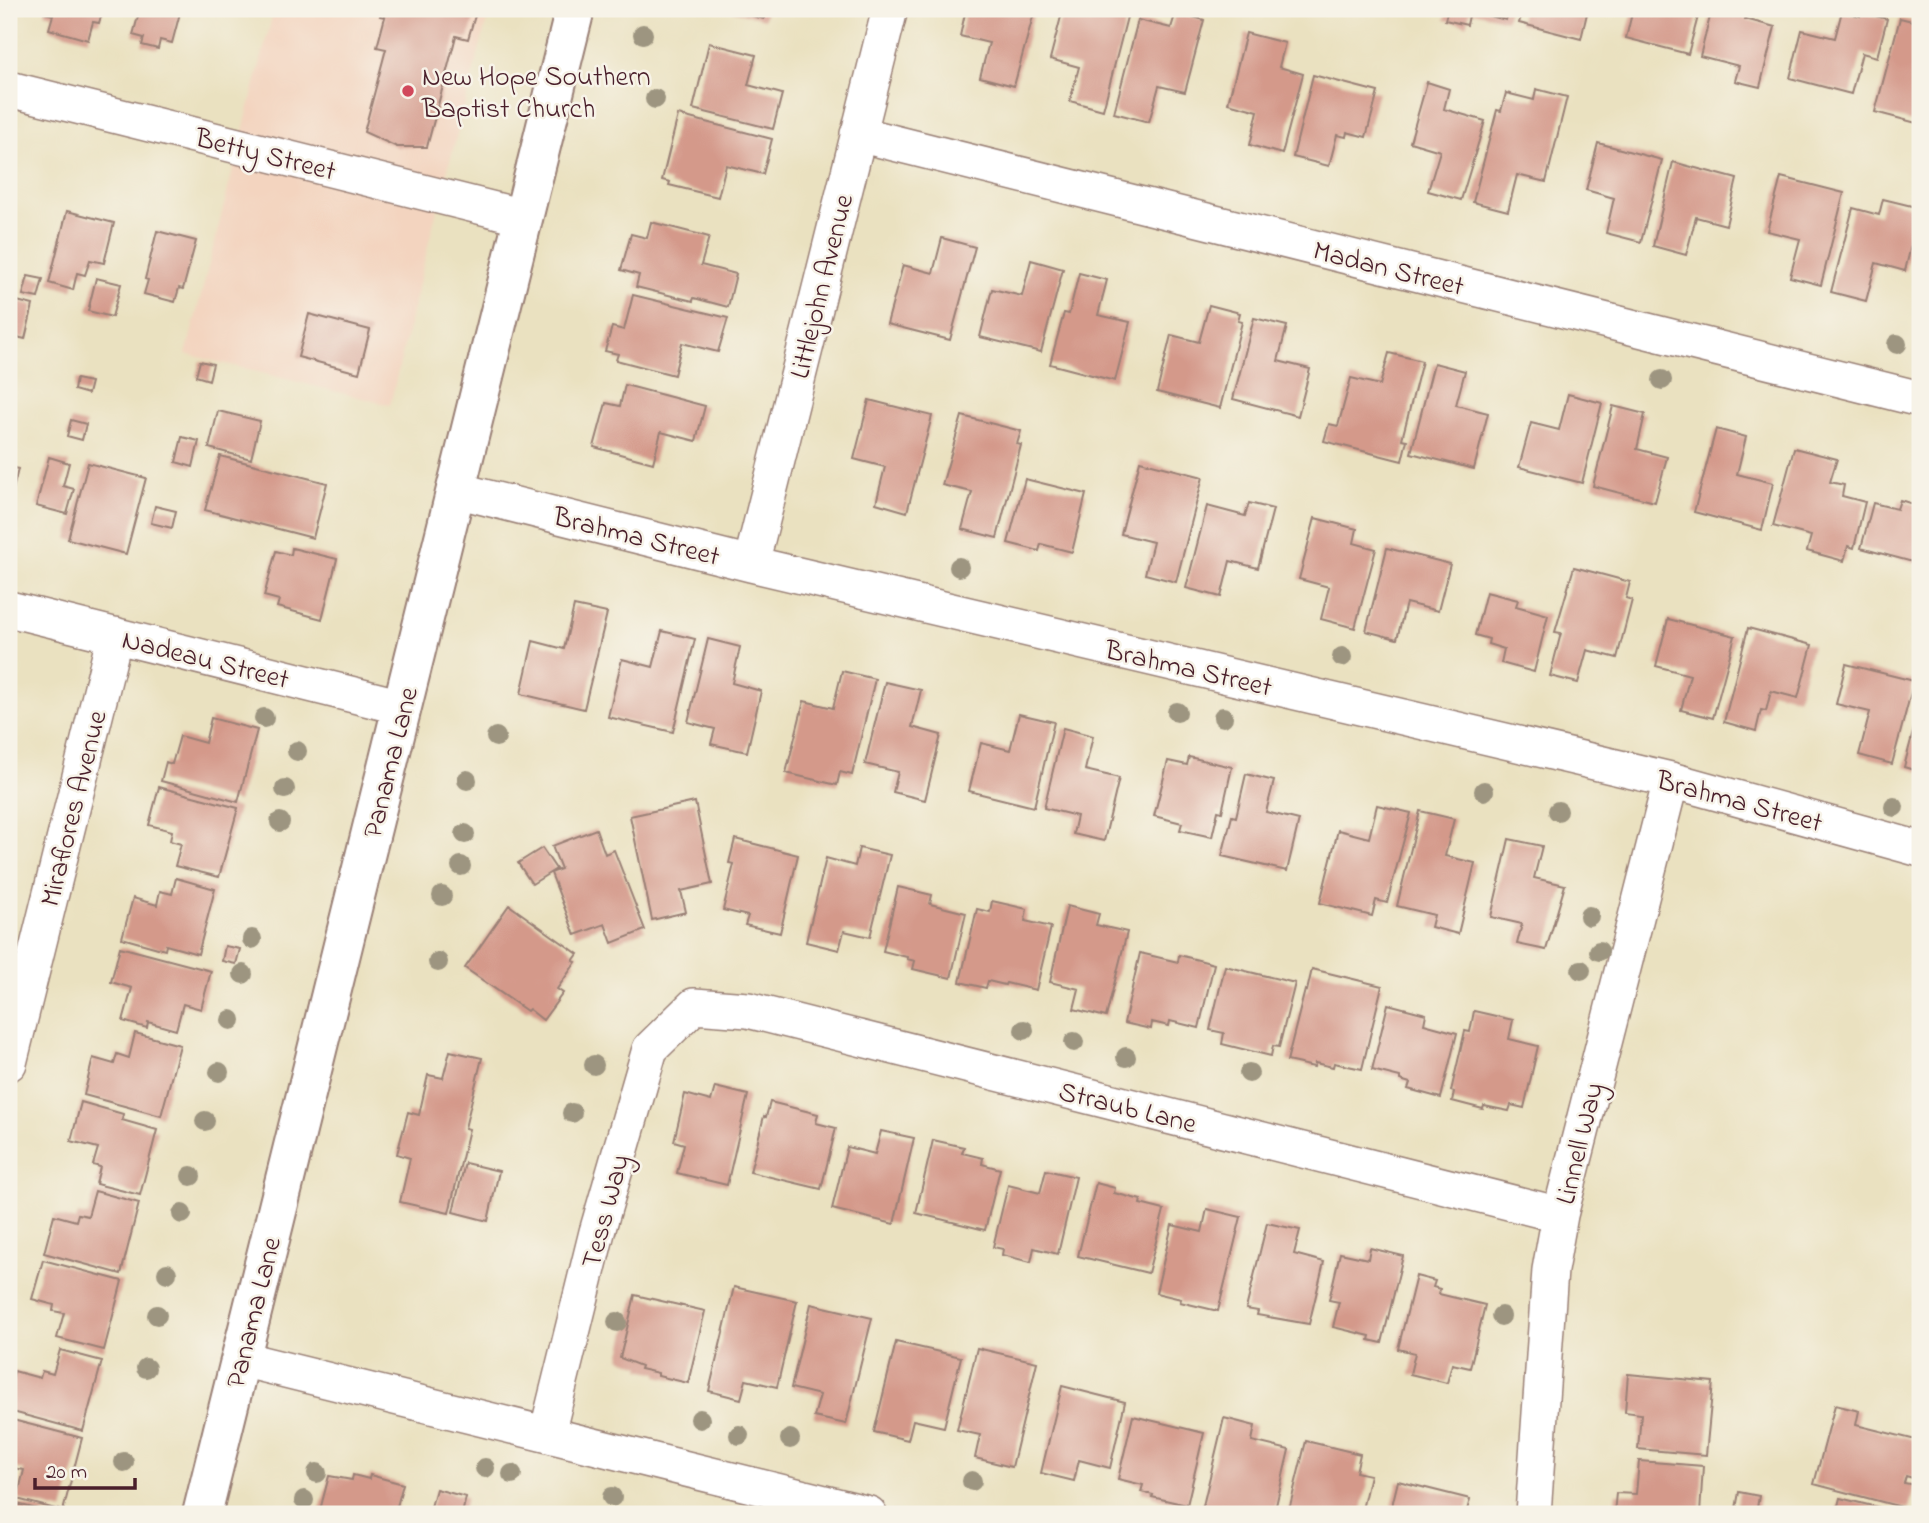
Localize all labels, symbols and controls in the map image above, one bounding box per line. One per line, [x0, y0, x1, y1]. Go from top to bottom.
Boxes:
place label: New Hope Southern Baptist Church [421, 58, 651, 131]
marker: New Hope Southern Baptist Church [400, 83, 416, 99]
street label: Betty Street [190, 119, 340, 194]
street label: Littlejohn Avenue [781, 190, 866, 383]
street label: Madan Street [1308, 232, 1468, 309]
street label: Brahma Street [548, 498, 724, 579]
street label: Nadeau Street [117, 621, 293, 702]
street label: Brahma Street [1100, 631, 1276, 710]
street label: Panama Lane [354, 683, 431, 843]
street label: Miraflores Avenue [31, 706, 120, 911]
street label: Brahma Street [1651, 761, 1827, 845]
street label: Straub Lane [1054, 1072, 1201, 1146]
street label: Linnell Way [1546, 1079, 1616, 1209]
street label: Tess Way [573, 1150, 642, 1273]
street label: Panama Lane [217, 1233, 294, 1393]
scale bar [35, 1446, 135, 1490]
text: 20 m [46, 1458, 87, 1488]

